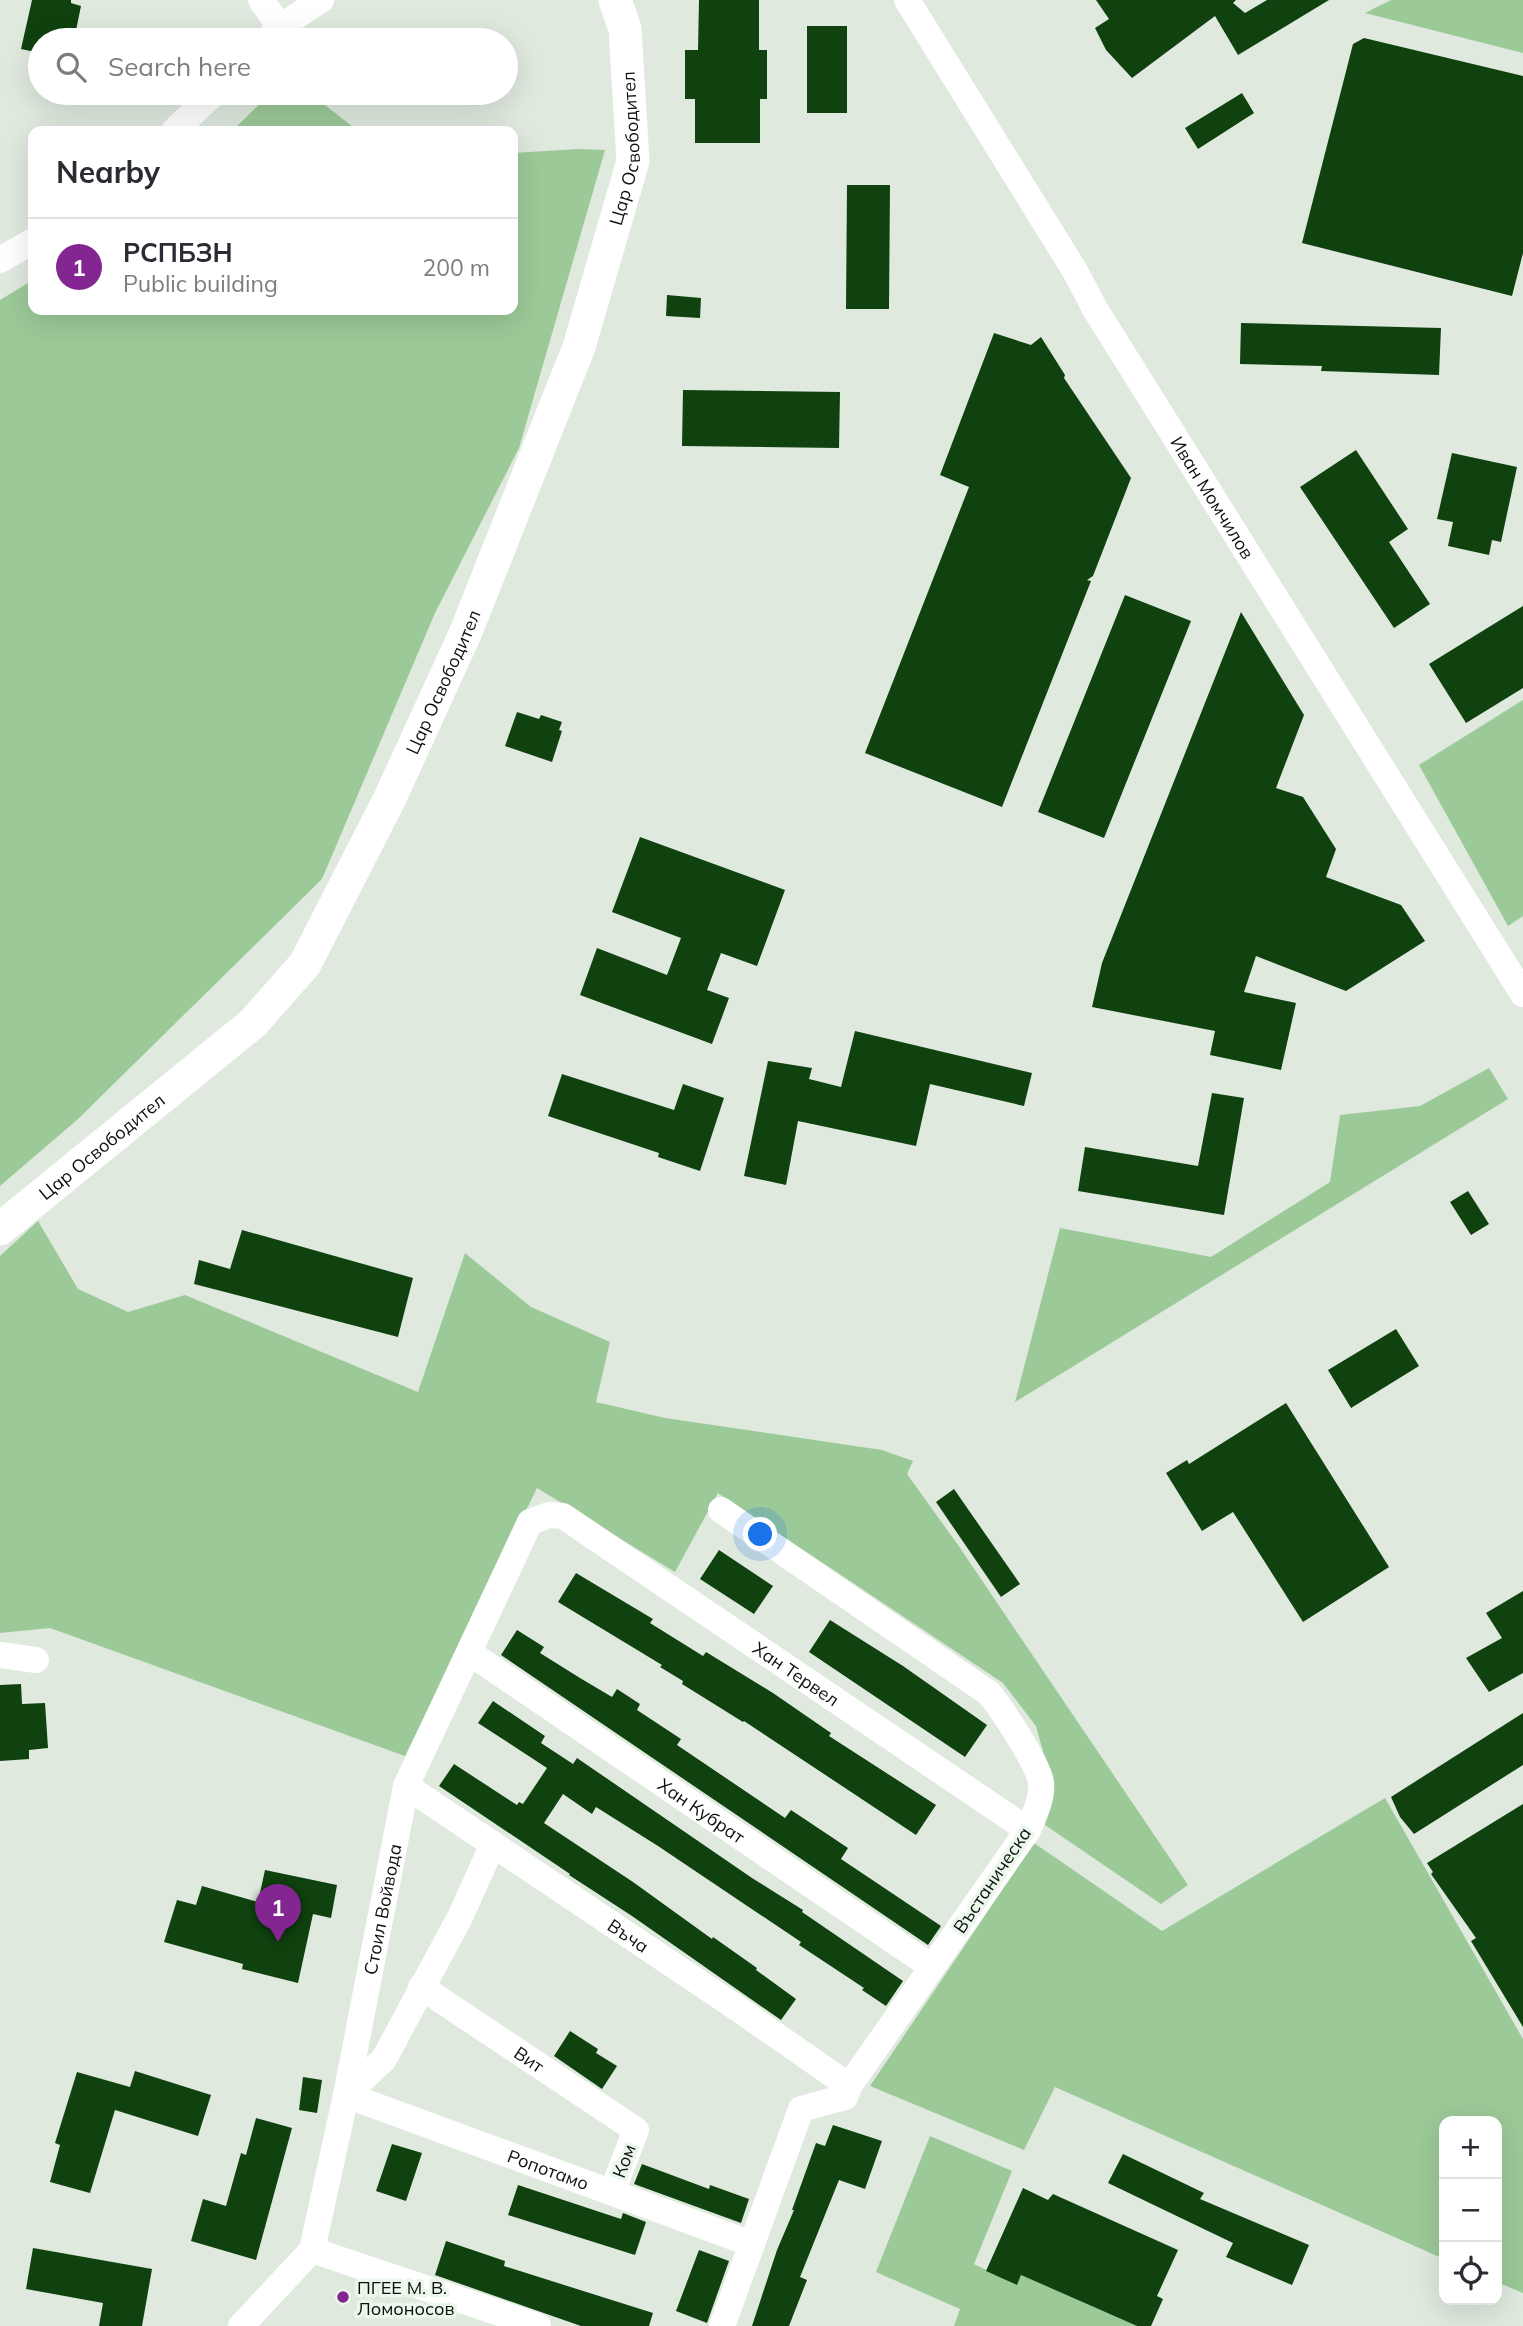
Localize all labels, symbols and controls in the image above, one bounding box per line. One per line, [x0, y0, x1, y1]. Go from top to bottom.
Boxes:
search box [28, 28, 518, 105]
icon: search [52, 48, 90, 86]
text: Search here [108, 50, 251, 83]
street label: Цар Освободител [603, 71, 645, 228]
text: Nearby [56, 153, 160, 191]
text: РСПБЗН [123, 236, 233, 269]
text: 1 [72, 253, 86, 282]
text: 200 m [422, 253, 490, 282]
text: Public building [123, 269, 278, 298]
street label: Иван Момчилов [1166, 432, 1260, 563]
street label: Цар Освободител [400, 606, 485, 758]
street label: Цар Освободител [34, 1088, 169, 1204]
your location [743, 1517, 777, 1551]
street label: Хан Тервел [749, 1636, 844, 1711]
street label: Хан Кубрат [654, 1773, 750, 1848]
street label: Въстаническа [948, 1822, 1036, 1938]
street label: Стоил Войвода [358, 1842, 406, 1977]
pin: 1 [255, 1884, 301, 1942]
street label: Въча [604, 1913, 654, 1957]
street label: Вит [510, 2041, 549, 2078]
map controls [1439, 2116, 1502, 2305]
button: + [1439, 2116, 1502, 2179]
street label: Ком [607, 2141, 641, 2181]
street label: Ропотамо [504, 2144, 592, 2195]
button: − [1439, 2179, 1502, 2242]
button: locate [1439, 2242, 1502, 2305]
place label: ПГЕЕ М. В. Ломоносов [357, 2276, 455, 2320]
marker: ПГЕЕ М. В. Ломоносов [335, 2289, 351, 2305]

